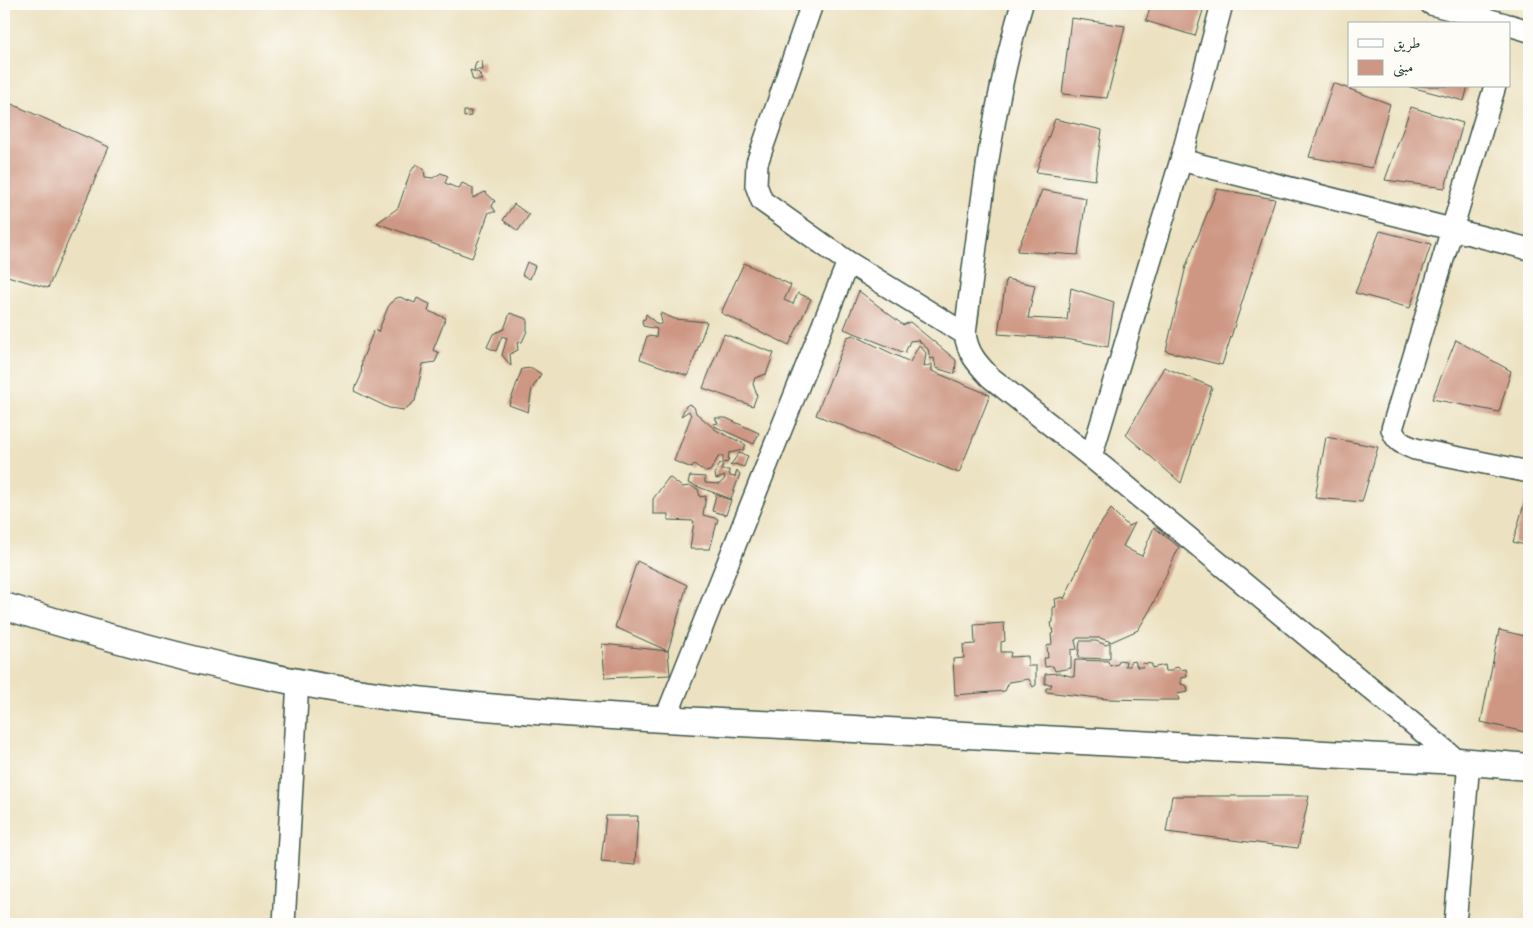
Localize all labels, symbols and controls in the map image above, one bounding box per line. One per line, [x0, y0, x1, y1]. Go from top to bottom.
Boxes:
legend [1348, 22, 1510, 88]
text: طريق [1393, 34, 1420, 53]
text: مبنى [1393, 58, 1413, 78]

